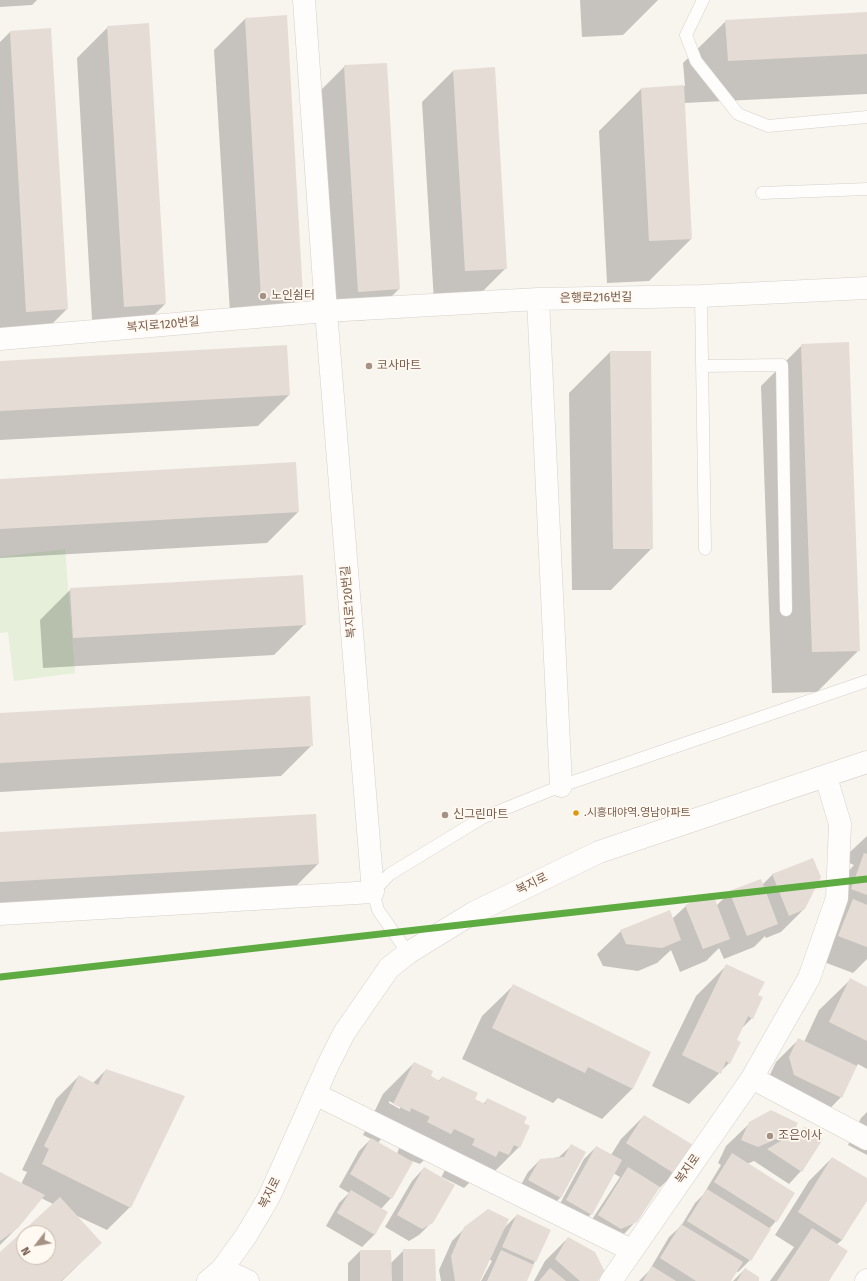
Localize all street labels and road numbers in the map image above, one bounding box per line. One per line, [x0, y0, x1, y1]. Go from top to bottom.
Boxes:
street label: 은행로216번길 [560, 290, 632, 306]
street label: 복지로120번길 [126, 315, 200, 335]
street label: 복지로120번길 [339, 565, 359, 639]
street label: 복지로 [514, 870, 550, 898]
street label: 복지로 [673, 1151, 703, 1187]
street label: 복지로 [256, 1175, 284, 1211]

